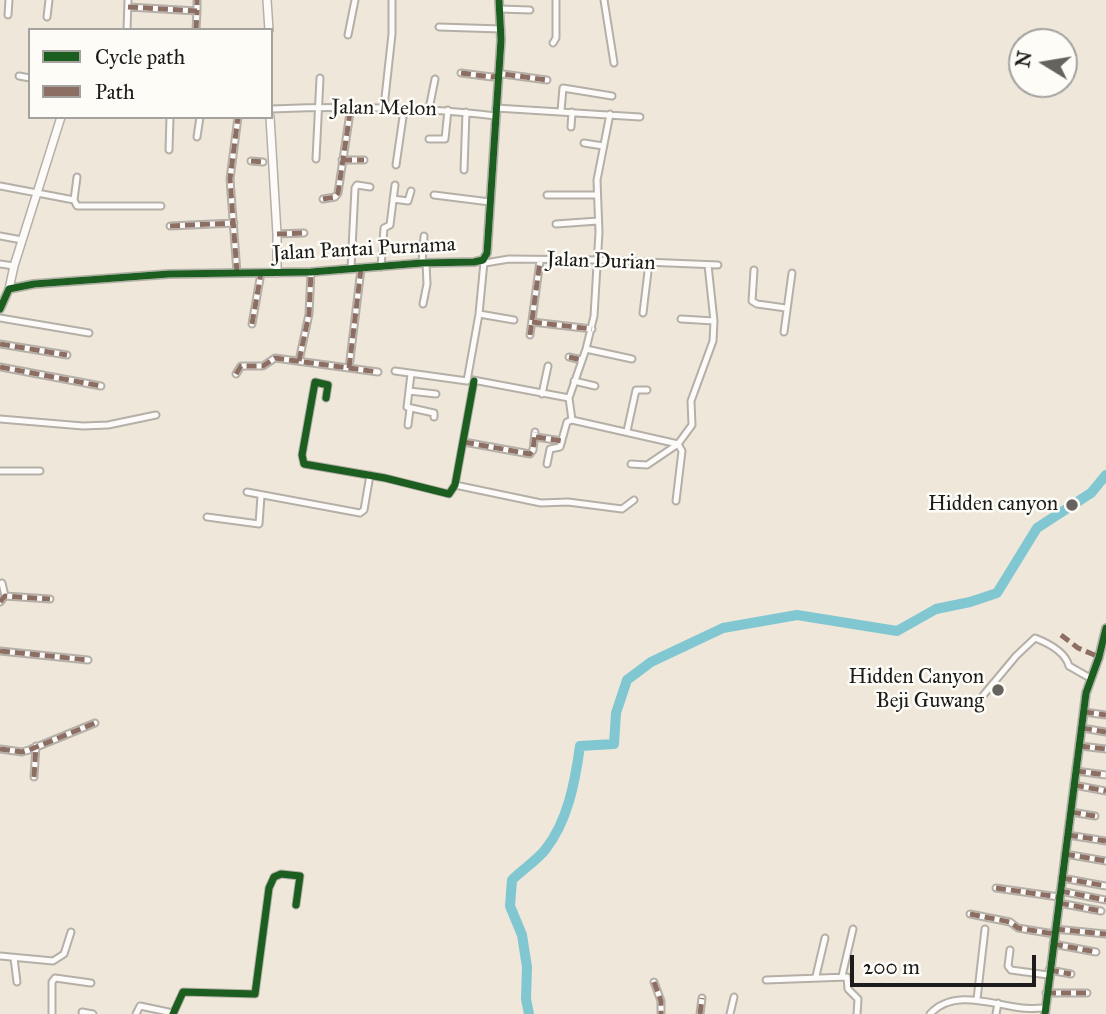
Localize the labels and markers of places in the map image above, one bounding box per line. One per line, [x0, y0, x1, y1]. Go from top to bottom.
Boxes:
place label: Hidden canyon [928, 492, 1058, 518]
marker: Hidden canyon [1064, 497, 1080, 513]
place label: Hidden Canyon Beji Guwang [848, 665, 984, 715]
marker: Hidden Canyon Beji Guwang [990, 682, 1006, 698]

